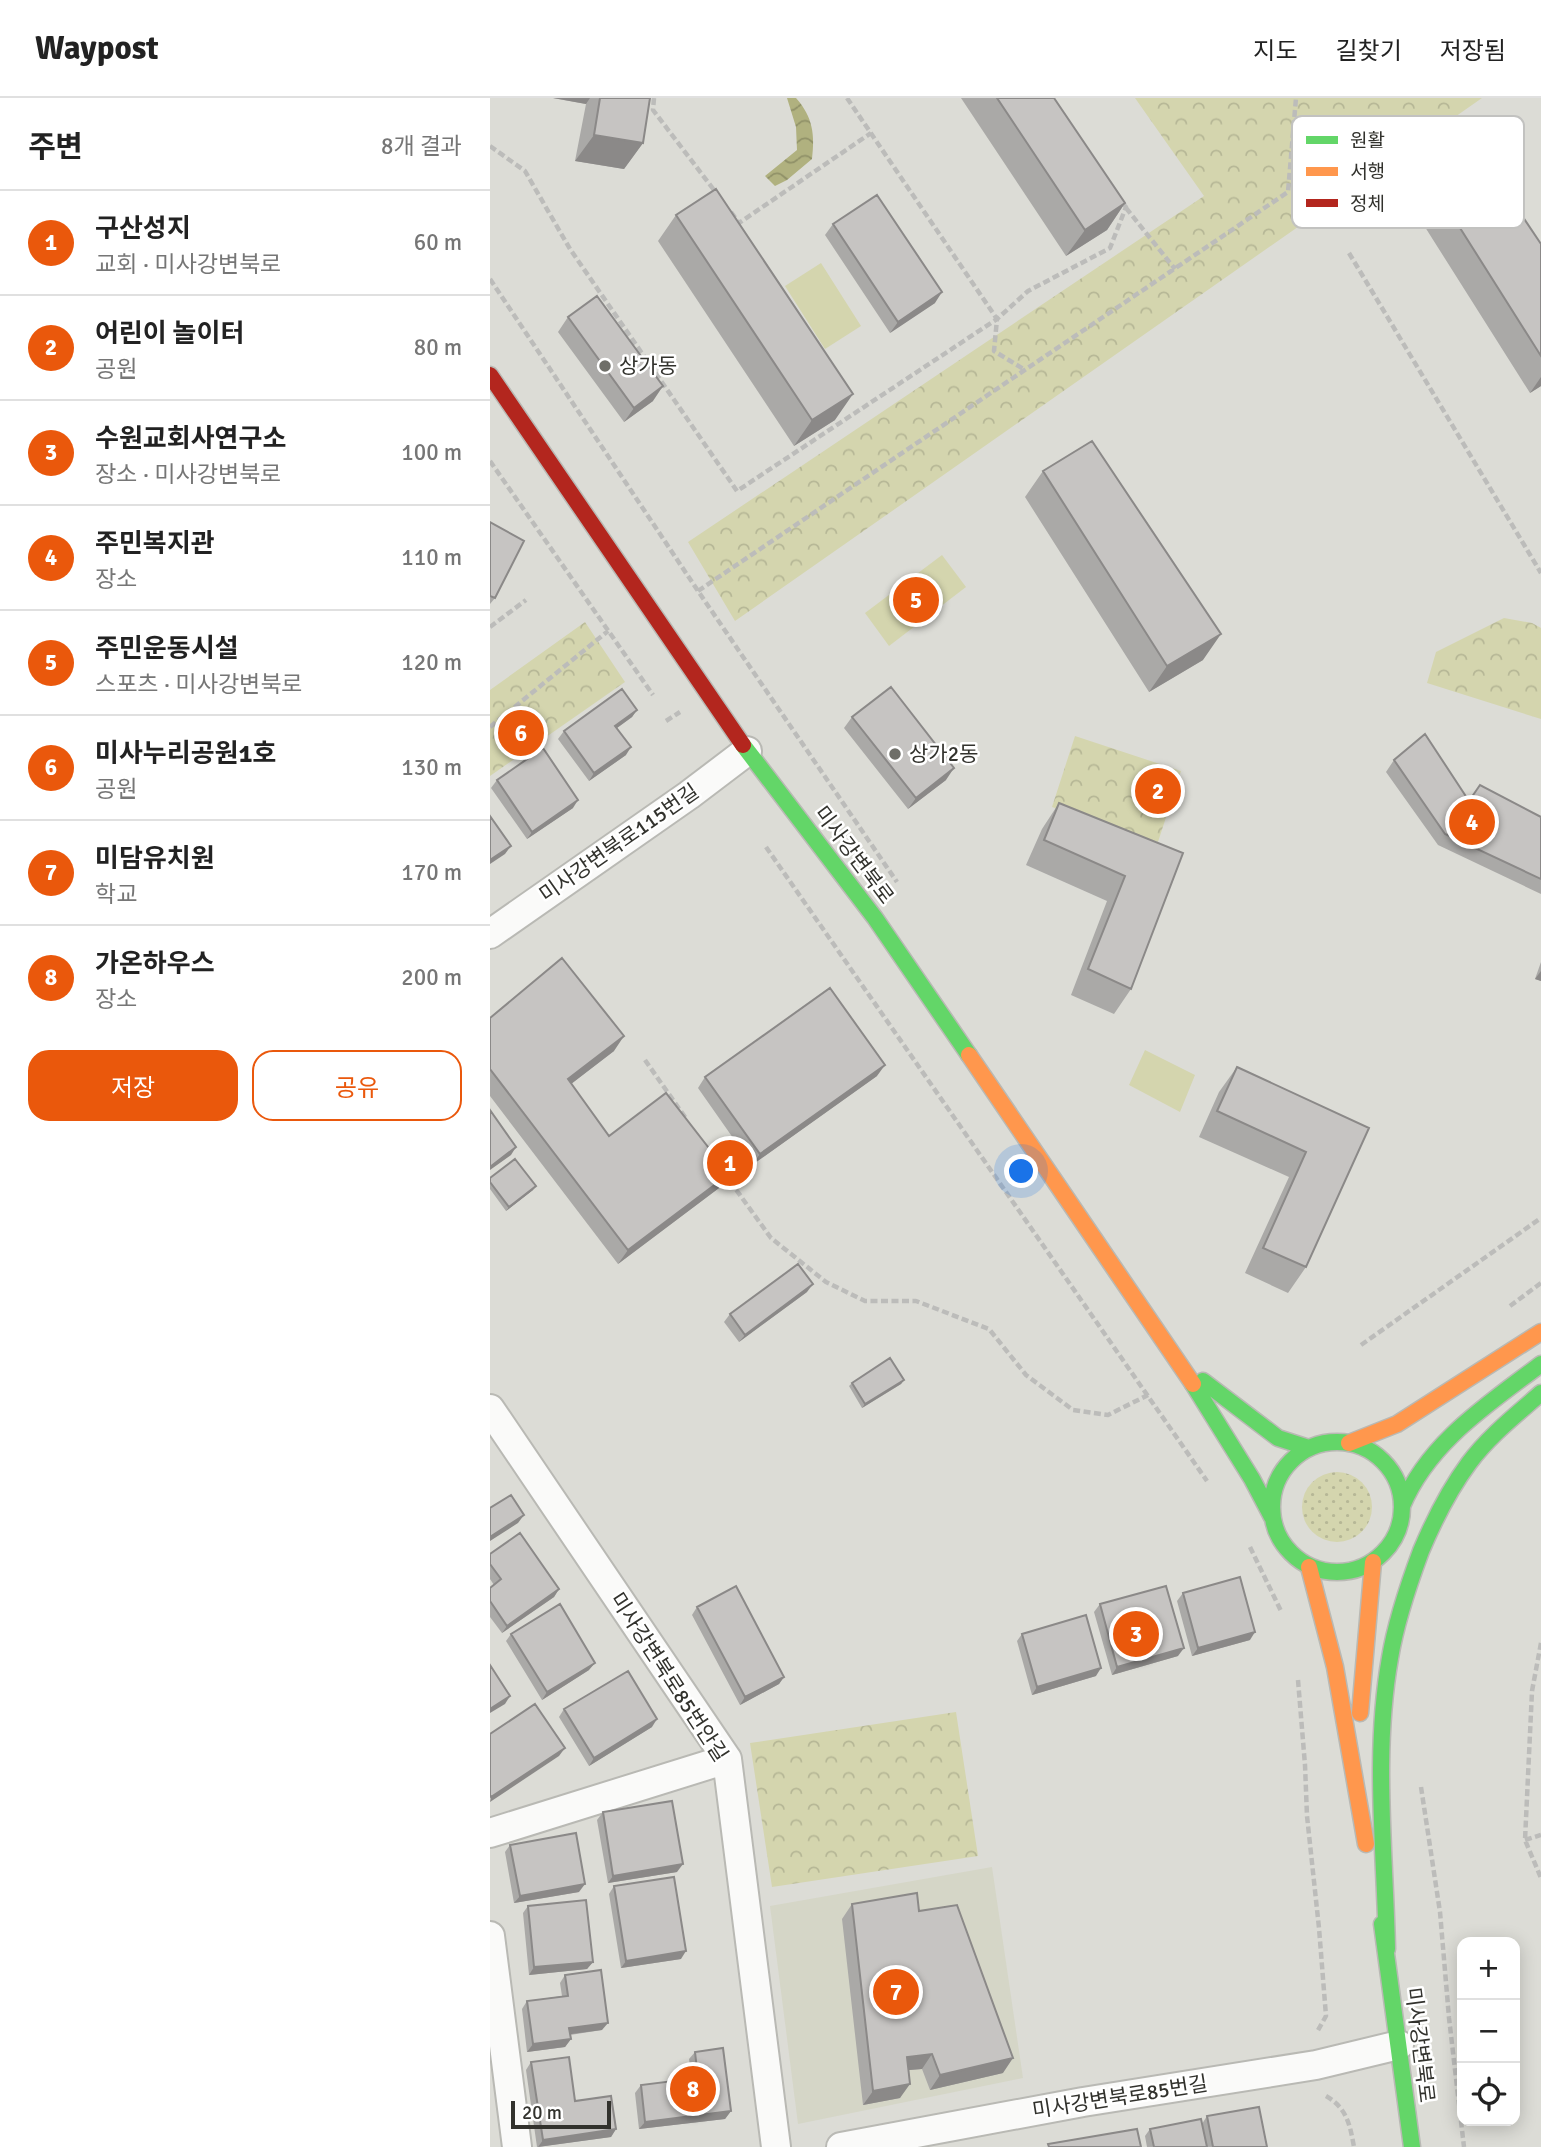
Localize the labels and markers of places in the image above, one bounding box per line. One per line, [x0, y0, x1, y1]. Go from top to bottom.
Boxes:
place label: 상가동 [619, 353, 677, 379]
marker: 상가동 [597, 358, 613, 374]
pin: 5 [893, 574, 939, 626]
pin: 6 [498, 707, 544, 759]
place label: 상가2동 [909, 741, 978, 767]
marker: 상가2동 [887, 746, 903, 762]
pin: 2 [1135, 765, 1181, 817]
pin: 4 [1449, 796, 1495, 848]
pin: 1 [707, 1137, 753, 1189]
pin: 3 [1113, 1608, 1159, 1660]
pin: 7 [873, 1966, 919, 2018]
pin: 8 [670, 2063, 716, 2115]

